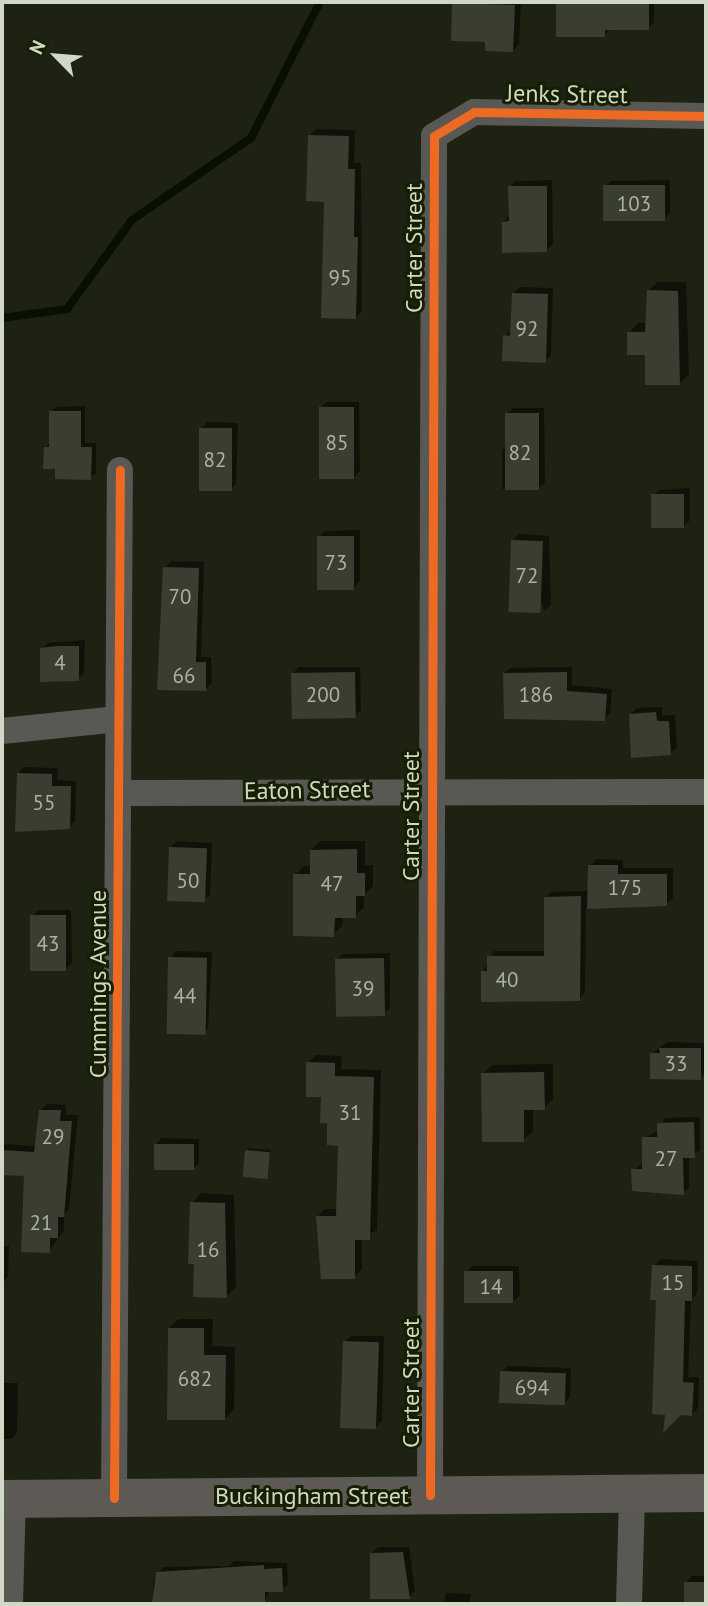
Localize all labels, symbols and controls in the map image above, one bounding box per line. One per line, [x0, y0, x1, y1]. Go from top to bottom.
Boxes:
north arrow [21, 21, 91, 91]
text: N [23, 36, 50, 58]
street label: Jenks Street [506, 79, 628, 109]
street label: Carter Street [400, 183, 428, 313]
house number: 103 [617, 191, 651, 217]
house number: 95 [329, 265, 351, 291]
house number: 92 [516, 316, 538, 342]
house number: 85 [326, 430, 348, 456]
house number: 82 [509, 440, 531, 466]
house number: 82 [204, 447, 226, 473]
house number: 73 [325, 550, 347, 576]
house number: 72 [516, 563, 538, 589]
house number: 70 [169, 584, 191, 610]
house number: 4 [54, 650, 66, 676]
house number: 66 [173, 663, 195, 689]
house number: 200 [306, 682, 340, 708]
house number: 186 [519, 682, 553, 708]
street label: Carter Street [397, 751, 425, 881]
street label: Eaton Street [244, 774, 370, 806]
house number: 55 [33, 790, 55, 816]
house number: 50 [177, 868, 199, 894]
house number: 47 [321, 871, 343, 897]
house number: 175 [608, 875, 642, 901]
street label: Cummings Avenue [84, 889, 112, 1079]
house number: 43 [37, 931, 59, 957]
house number: 40 [496, 967, 518, 993]
house number: 39 [352, 976, 374, 1002]
house number: 44 [174, 983, 196, 1009]
house number: 33 [665, 1051, 687, 1077]
house number: 31 [339, 1100, 361, 1126]
house number: 29 [42, 1124, 64, 1150]
house number: 27 [655, 1146, 677, 1172]
house number: 21 [30, 1210, 52, 1236]
house number: 16 [197, 1237, 219, 1263]
house number: 15 [662, 1270, 684, 1296]
house number: 14 [480, 1274, 502, 1300]
street label: Carter Street [397, 1318, 425, 1448]
house number: 682 [178, 1366, 212, 1392]
house number: 694 [515, 1375, 549, 1401]
street label: Buckingham Street [215, 1482, 409, 1510]

